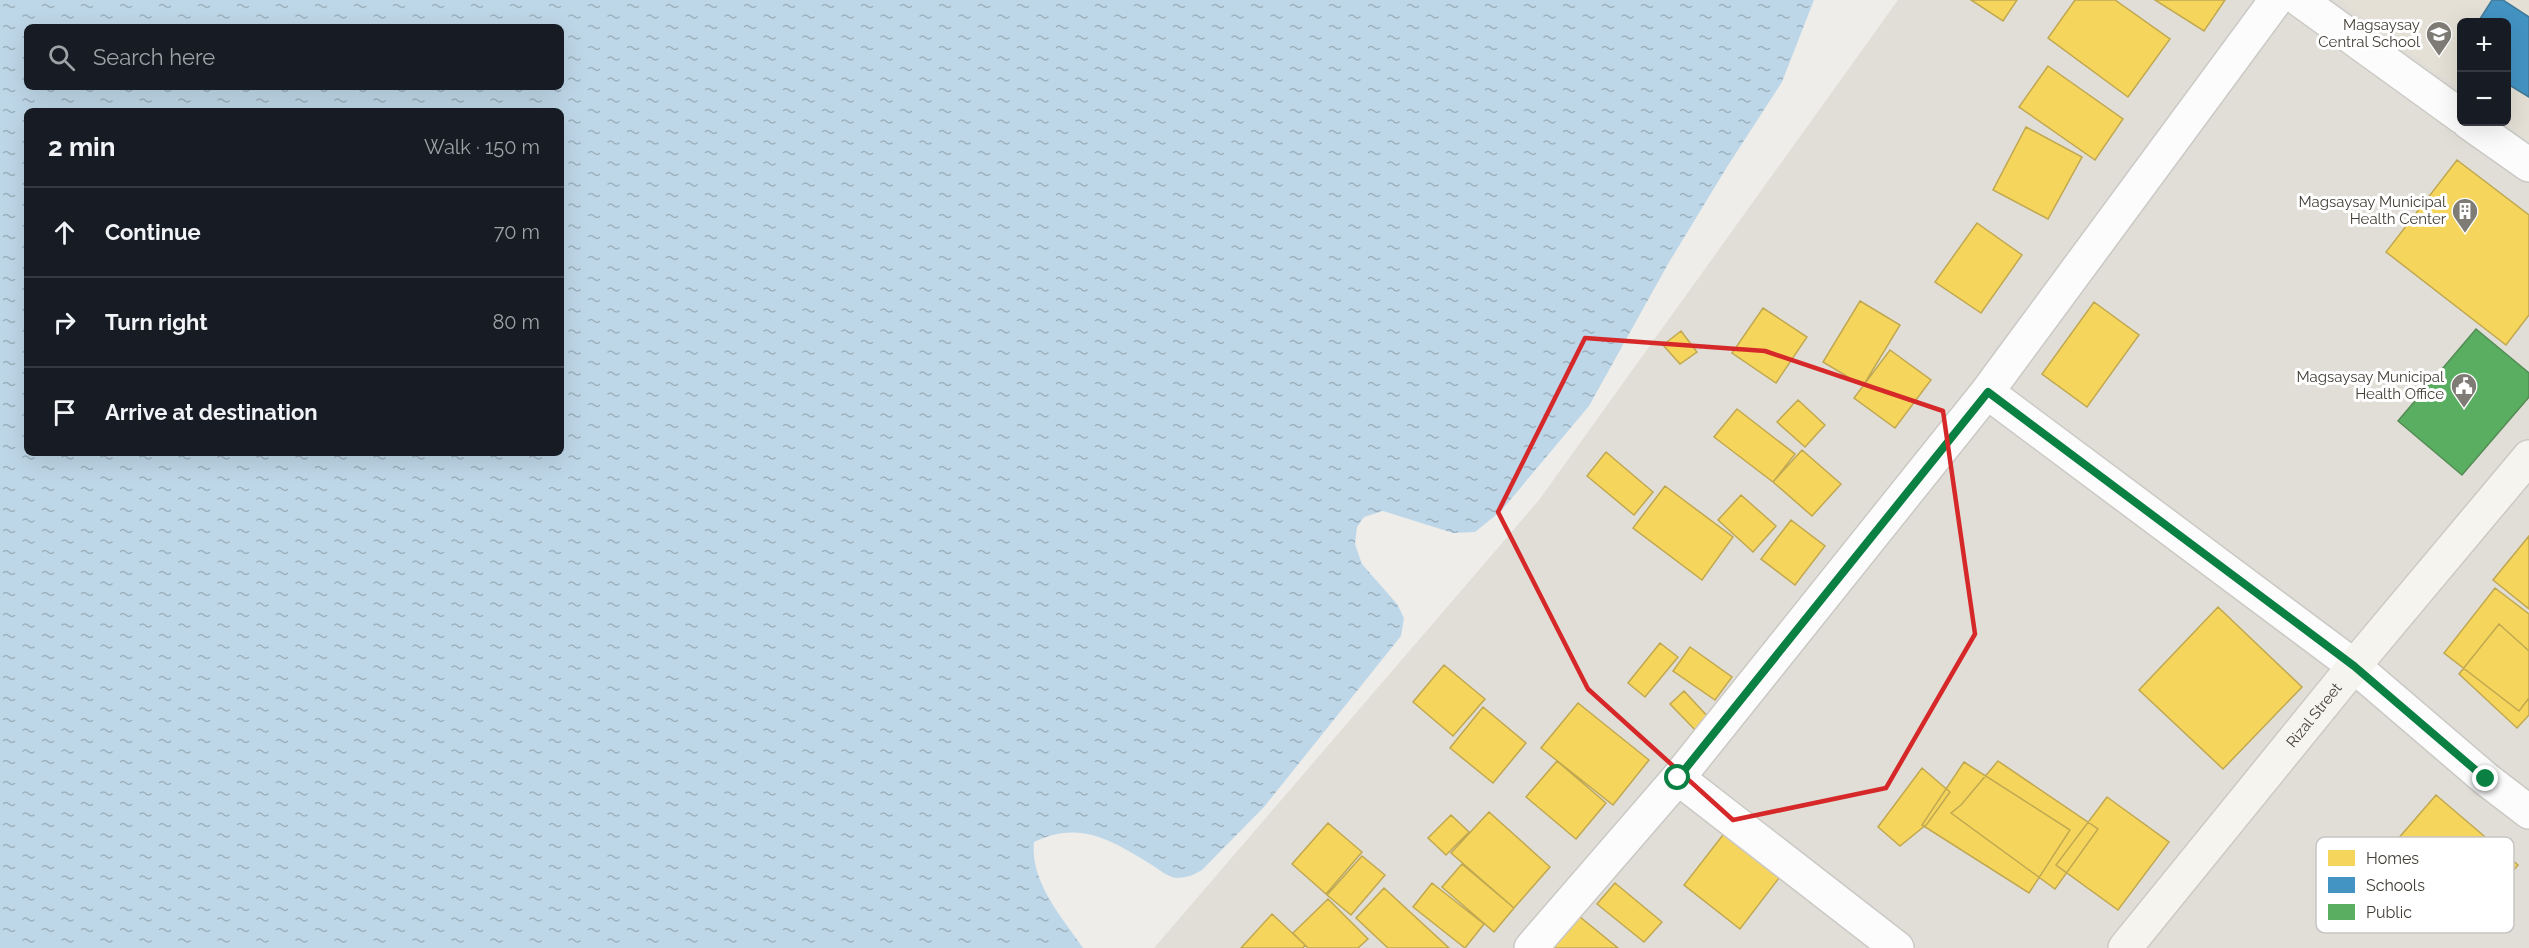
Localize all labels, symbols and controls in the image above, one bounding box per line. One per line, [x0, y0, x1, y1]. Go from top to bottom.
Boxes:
place label: Magsaysay Central School [2318, 16, 2421, 51]
map controls [2457, 18, 2511, 126]
button: + [2457, 18, 2511, 72]
school or university icon: Magsaysay Central School [2424, 19, 2454, 57]
search box [24, 24, 564, 90]
icon: search [45, 41, 78, 74]
text: Search here [93, 44, 215, 70]
button: − [2457, 72, 2511, 126]
text: 2 min [48, 132, 115, 162]
text: Walk · 150 m [424, 135, 540, 159]
place label: Magsaysay Municipal Health Center [2299, 193, 2447, 228]
building icon: Magsaysay Municipal Health Center [2450, 196, 2480, 234]
icon: ahead [48, 216, 81, 249]
text: Continue [105, 219, 201, 245]
text: 70 m [494, 220, 540, 244]
icon: right [48, 306, 81, 339]
text: Turn right [105, 309, 208, 335]
text: 80 m [492, 310, 540, 334]
place label: Magsaysay Municipal Health Office [2297, 368, 2445, 403]
public building icon: Magsaysay Municipal Health Office [2449, 371, 2479, 409]
icon: arrive [48, 396, 81, 429]
text: Arrive at destination [105, 399, 318, 425]
street label: Rizal Street [2283, 679, 2346, 751]
route start [1664, 764, 1690, 790]
route end [2472, 765, 2498, 791]
legend [2316, 837, 2514, 933]
text: Homes [2366, 849, 2419, 868]
text: Schools [2366, 876, 2425, 895]
text: Public [2366, 903, 2412, 922]

